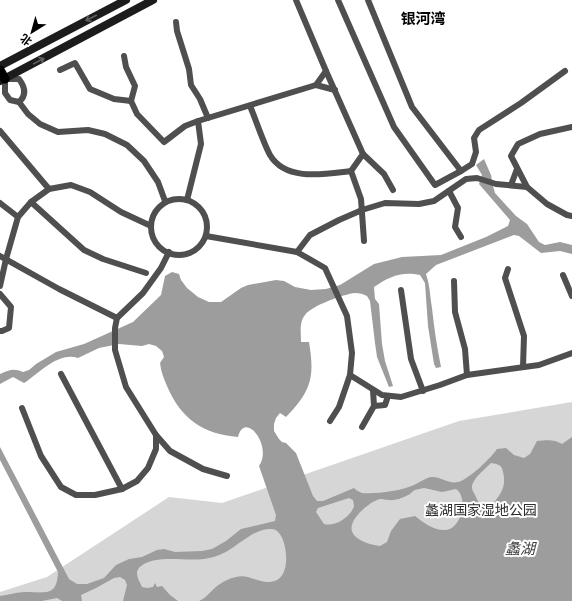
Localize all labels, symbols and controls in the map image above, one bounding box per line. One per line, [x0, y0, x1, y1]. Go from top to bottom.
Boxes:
district label: 银河湾 [400, 9, 446, 27]
north arrow [12, 12, 52, 52]
one-way arrow [86, 15, 98, 22]
text: 北 [17, 32, 34, 49]
one-way arrow [33, 57, 45, 64]
park label: 蠡湖国家湿地公园 [425, 501, 537, 518]
water label: 蠡湖 [505, 539, 537, 557]

